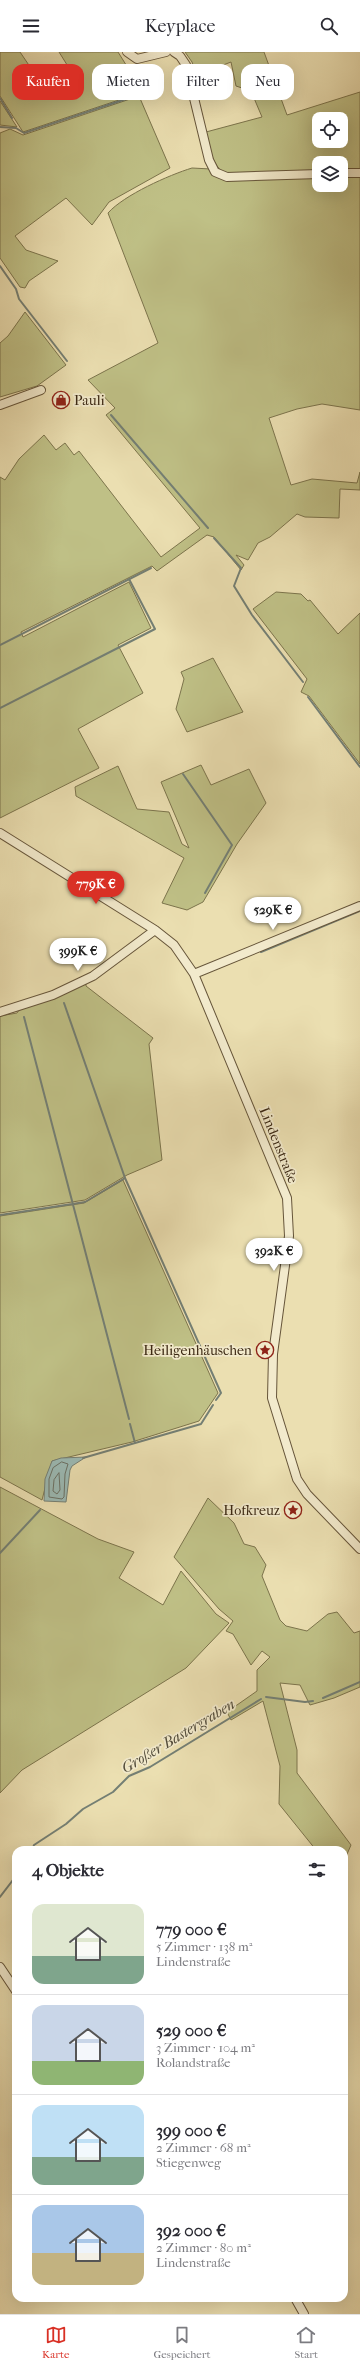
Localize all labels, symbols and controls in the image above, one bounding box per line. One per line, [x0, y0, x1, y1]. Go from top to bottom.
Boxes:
icon: menu [20, 15, 42, 37]
icon: search [318, 15, 340, 37]
text: Keyplace [145, 16, 215, 37]
chip: Kaufen [12, 64, 84, 100]
chip: Mieten [92, 64, 164, 100]
chip: Filter [172, 64, 233, 100]
chip: Neu [241, 64, 294, 100]
map controls [312, 112, 348, 192]
button: locate [312, 112, 348, 148]
button: layers [312, 156, 348, 192]
shop icon: Pauli [51, 390, 71, 410]
place label: Pauli [74, 392, 105, 409]
pin: 779K € [63, 871, 129, 905]
text: 779K € [76, 876, 116, 891]
pin: 529K € [240, 897, 306, 931]
text: 529K € [253, 902, 293, 917]
pin: 399K € [45, 938, 111, 972]
text: 399K € [59, 943, 97, 958]
street label: Lindenstraße [256, 1105, 302, 1186]
pin: 392K € [241, 1238, 307, 1272]
text: 392K € [255, 1243, 293, 1258]
place icon: Heiligenhäuschen [255, 1340, 275, 1360]
place label: Heiligenhäuschen [143, 1342, 252, 1359]
place icon: Hofkreuz [283, 1500, 303, 1520]
place label: Hofkreuz [223, 1502, 280, 1519]
water label: Großer Bastergraben [118, 1695, 238, 1777]
icon: filters [306, 1859, 328, 1881]
text: 4 Objekte [32, 1860, 104, 1880]
text: 779 000 € [156, 1919, 227, 1939]
icon: home [64, 1920, 112, 1968]
text: 5 Zimmer · 138 m² [156, 1939, 253, 1954]
text: Lindenstraße [156, 1954, 231, 1969]
text: 529 000 € [156, 2020, 227, 2040]
icon: home [64, 2021, 112, 2069]
text: 3 Zimmer · 104 m² [156, 2040, 255, 2055]
text: Rolandstraße [156, 2055, 230, 2070]
text: 399 000 € [156, 2120, 226, 2140]
icon: home [64, 2121, 112, 2169]
text: 2 Zimmer · 68 m² [156, 2140, 251, 2155]
text: Stiegenweg [156, 2155, 221, 2170]
text: 392 000 € [156, 2220, 226, 2240]
icon: home [64, 2221, 112, 2269]
text: 2 Zimmer · 80 m² [156, 2240, 251, 2255]
text: Lindenstraße [156, 2255, 231, 2270]
tab: Karte [42, 2324, 69, 2361]
tab: Gespeichert [154, 2324, 210, 2361]
tab: Start [295, 2324, 318, 2361]

